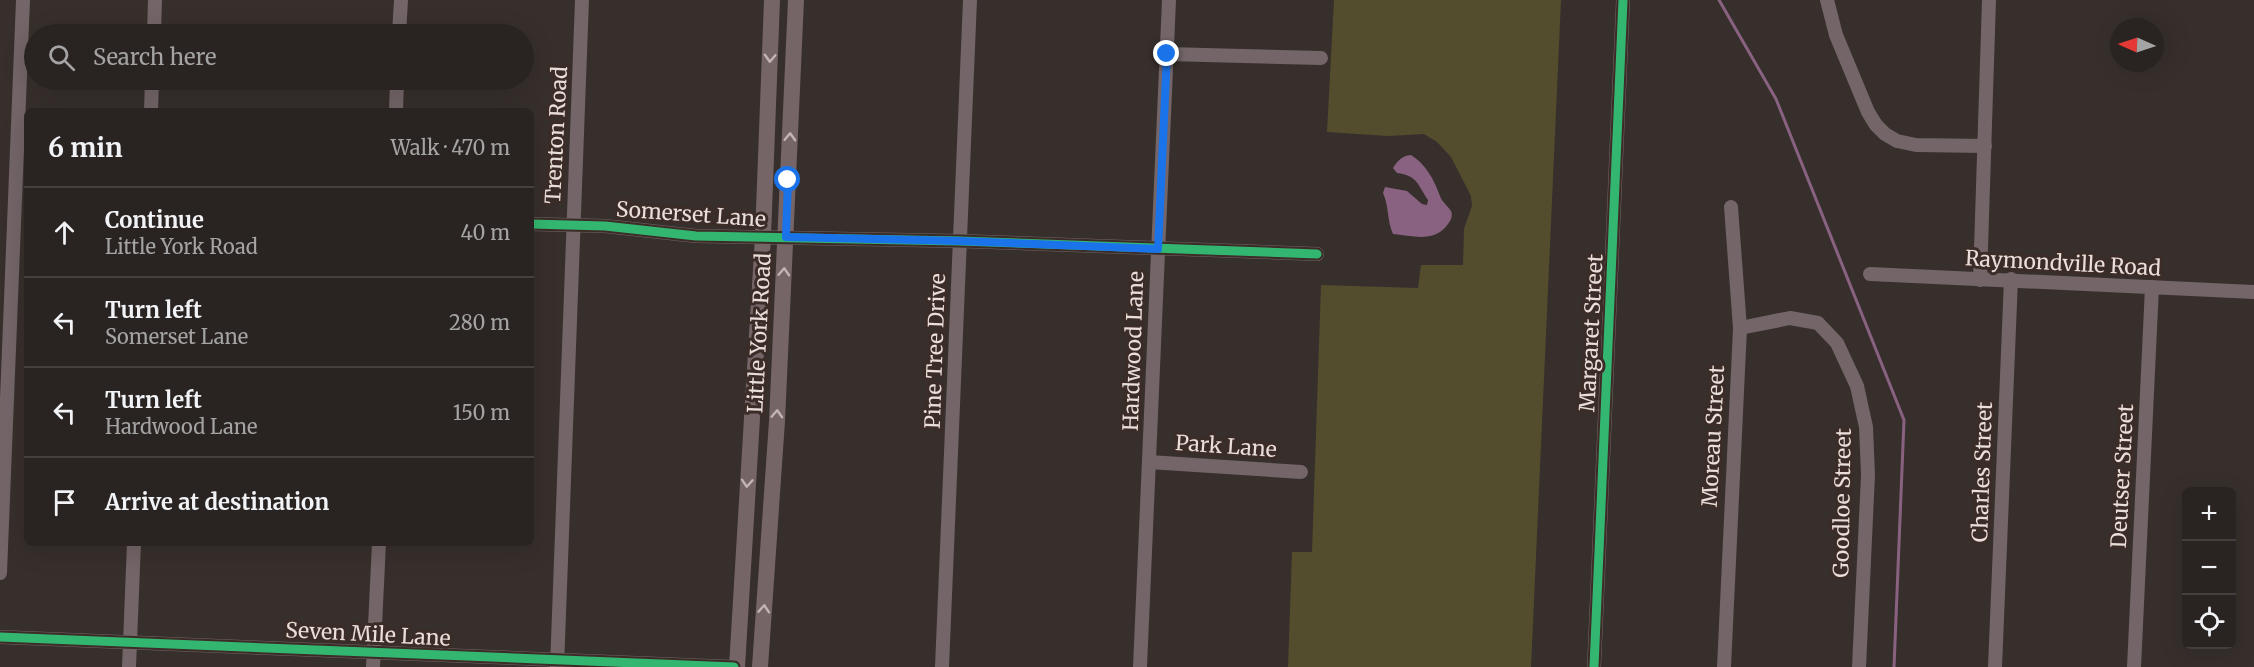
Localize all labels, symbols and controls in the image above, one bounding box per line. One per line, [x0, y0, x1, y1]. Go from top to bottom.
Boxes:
north arrow [2110, 18, 2164, 72]
search box [24, 24, 534, 90]
route end [1153, 40, 1179, 66]
icon: search [45, 41, 78, 74]
text: Search here [93, 43, 216, 71]
one-way arrow [763, 54, 776, 63]
street label: Trenton Road [539, 65, 573, 205]
text: 6 min [48, 131, 123, 164]
one-way arrow [783, 132, 796, 141]
text: Walk · 470 m [391, 135, 510, 160]
route start [774, 166, 800, 192]
street label: Somerset Lane [615, 195, 767, 233]
text: Continue [105, 206, 204, 234]
icon: ahead [48, 216, 81, 249]
text: 40 m [460, 220, 510, 245]
text: Little York Road [105, 234, 258, 259]
street label: Raymondville Road [1964, 244, 2162, 282]
street label: Little York Road [741, 252, 777, 414]
street label: Margaret Street [1573, 253, 1609, 413]
one-way arrow [777, 268, 790, 277]
street label: Hardwood Lane [1117, 270, 1149, 431]
street label: Pine Tree Drive [919, 273, 951, 429]
text: Turn left [105, 296, 202, 324]
icon: left [48, 306, 81, 339]
text: 280 m [449, 310, 510, 335]
text: Somerset Lane [105, 324, 248, 349]
street label: Moreau Street [1696, 364, 1730, 508]
text: Turn left [105, 386, 202, 414]
icon: left [48, 396, 81, 429]
text: 150 m [453, 400, 510, 425]
street label: Charles Street [1966, 401, 1998, 543]
street label: Deutser Street [2105, 403, 2139, 549]
one-way arrow [771, 410, 784, 419]
text: Hardwood Lane [105, 414, 257, 439]
street label: Goodloe Street [1827, 428, 1857, 578]
street label: Park Lane [1174, 429, 1278, 463]
one-way arrow [741, 479, 754, 488]
icon: arrive [48, 486, 81, 519]
map controls [2182, 487, 2236, 649]
button: + [2182, 487, 2236, 541]
text: Arrive at destination [105, 488, 329, 516]
button: − [2182, 541, 2236, 595]
button: locate [2182, 595, 2236, 649]
one-way arrow [758, 604, 771, 613]
street label: Seven Mile Lane [285, 616, 451, 652]

